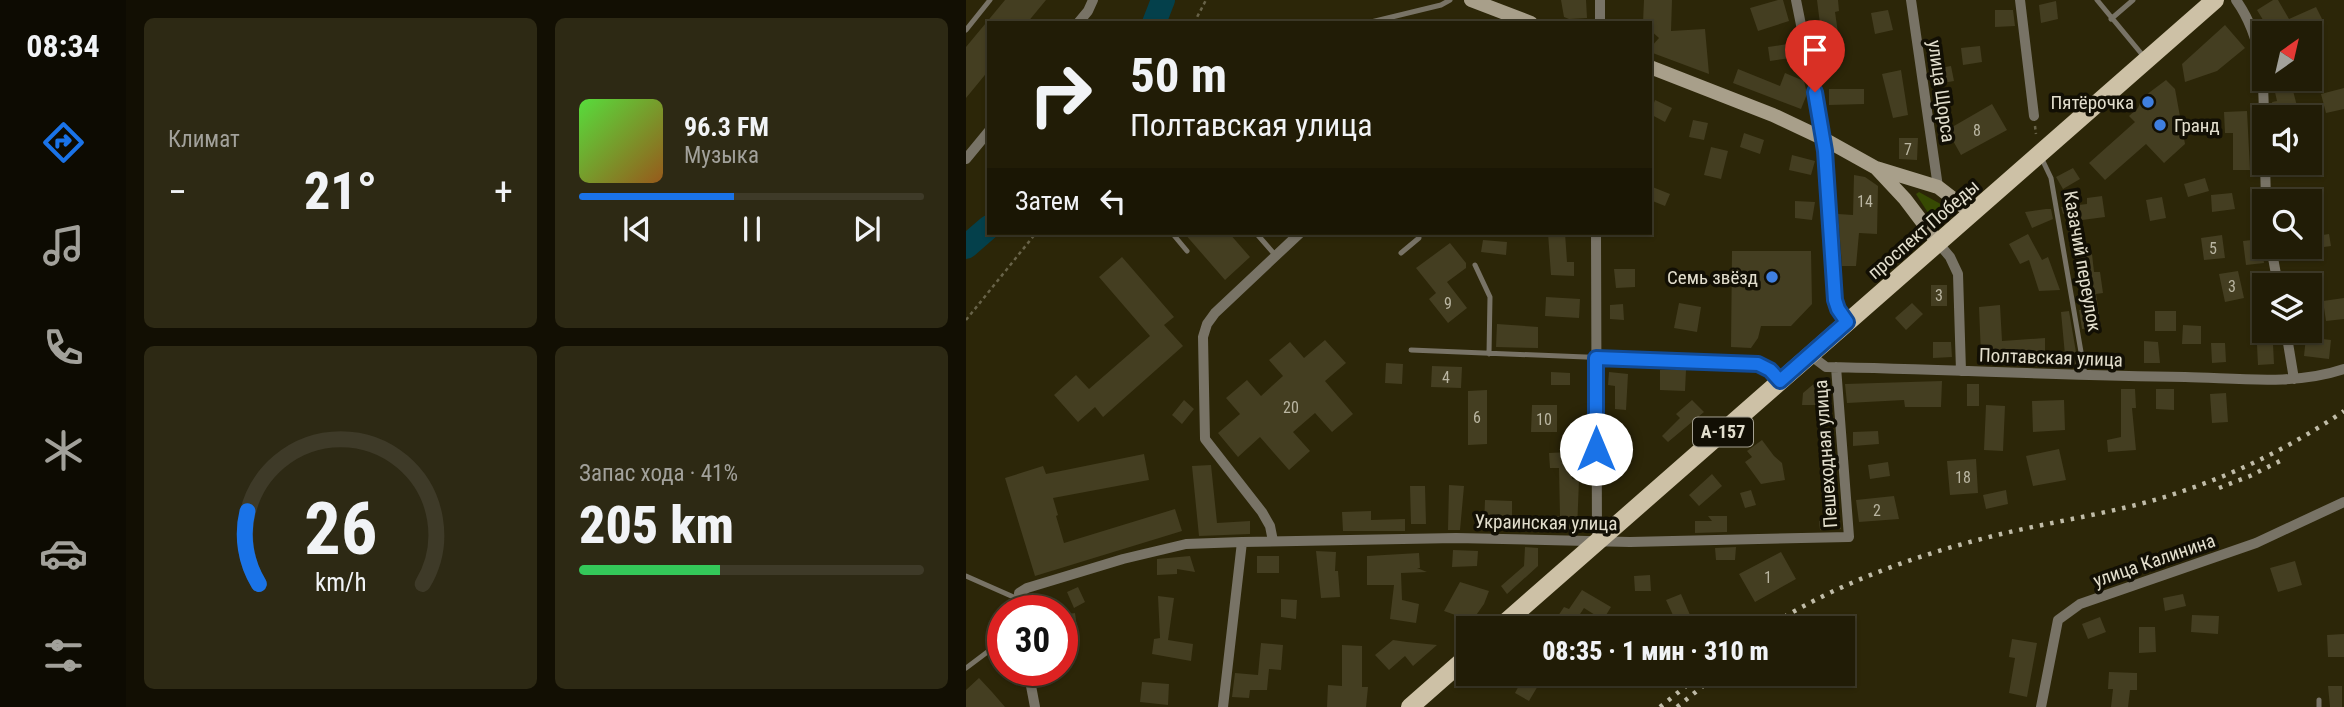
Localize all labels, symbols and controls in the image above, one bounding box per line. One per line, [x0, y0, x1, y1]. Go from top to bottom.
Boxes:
pin [1785, 20, 1845, 92]
north arrow [2252, 21, 2322, 91]
map controls [2252, 21, 2322, 343]
text: 08:34 [26, 27, 100, 65]
icon: arrive [1796, 31, 1834, 69]
street label: улица Щорса [1923, 38, 1960, 144]
text: 50 m [1130, 47, 1227, 104]
icon: right [1015, 49, 1106, 140]
place label: Пятёрочка [2051, 91, 2134, 114]
marker: Пятёрочка [2140, 94, 2156, 110]
button: sound [2252, 105, 2322, 175]
text: Полтавская улица [1130, 106, 1372, 144]
text: 96.3 FM [684, 112, 769, 142]
place label: Гранд [2174, 114, 2220, 137]
marker: Гранд [2152, 117, 2168, 133]
icon: directions [39, 118, 88, 167]
house number: 8 [1973, 121, 1981, 140]
text: Климат [168, 126, 240, 153]
house number: 7 [1904, 140, 1912, 159]
text: Музыка [684, 142, 759, 169]
text: 21° [304, 161, 377, 222]
text: − [168, 170, 187, 214]
text: + [494, 170, 513, 214]
street label: проспект Победы [1863, 175, 1984, 284]
icon: left [1094, 182, 1132, 220]
text: Затем [1015, 186, 1080, 216]
street label: Казачий переулок [2059, 189, 2106, 333]
button: search [2252, 189, 2322, 259]
house number: 14 [1857, 192, 1873, 211]
icon: previous [618, 210, 656, 248]
icon: pause [733, 210, 771, 248]
icon: next [848, 210, 886, 248]
icon: music [39, 221, 88, 270]
house number: 5 [2209, 239, 2217, 258]
place label: Семь звёзд [1667, 266, 1758, 289]
marker: Семь звёзд [1764, 269, 1780, 285]
button: layers [2252, 273, 2322, 343]
house number: 3 [2228, 277, 2236, 296]
house number: 3 [1935, 286, 1943, 305]
house number: 9 [1444, 294, 1452, 313]
icon: phone [39, 323, 88, 372]
street label: Полтавская улица [1979, 343, 2123, 372]
house number: 4 [1442, 368, 1450, 387]
street label: Пешеходная улица [1809, 379, 1842, 529]
house number: 20 [1283, 398, 1299, 417]
house number: 6 [1473, 408, 1481, 427]
house number: 10 [1536, 410, 1552, 429]
position arrow [1559, 412, 1633, 486]
road number: А-157 [1693, 418, 1753, 446]
icon: climate [39, 426, 88, 475]
text: Запас хода · 41% [579, 460, 738, 487]
house number: 18 [1955, 468, 1971, 487]
text: 26 [304, 486, 377, 572]
text: 205 km [579, 495, 734, 556]
house number: 2 [1873, 501, 1881, 520]
street label: Украинская улица [1474, 510, 1618, 535]
icon: car [39, 529, 88, 578]
street label: улица Калинина [2090, 529, 2218, 592]
text: km/h [315, 567, 366, 596]
house number: 1 [1764, 568, 1772, 587]
speed limit sign: 30 [987, 595, 1078, 686]
icon: filters [39, 631, 88, 680]
text: 08:35 · 1 мин · 310 m [1542, 636, 1769, 666]

